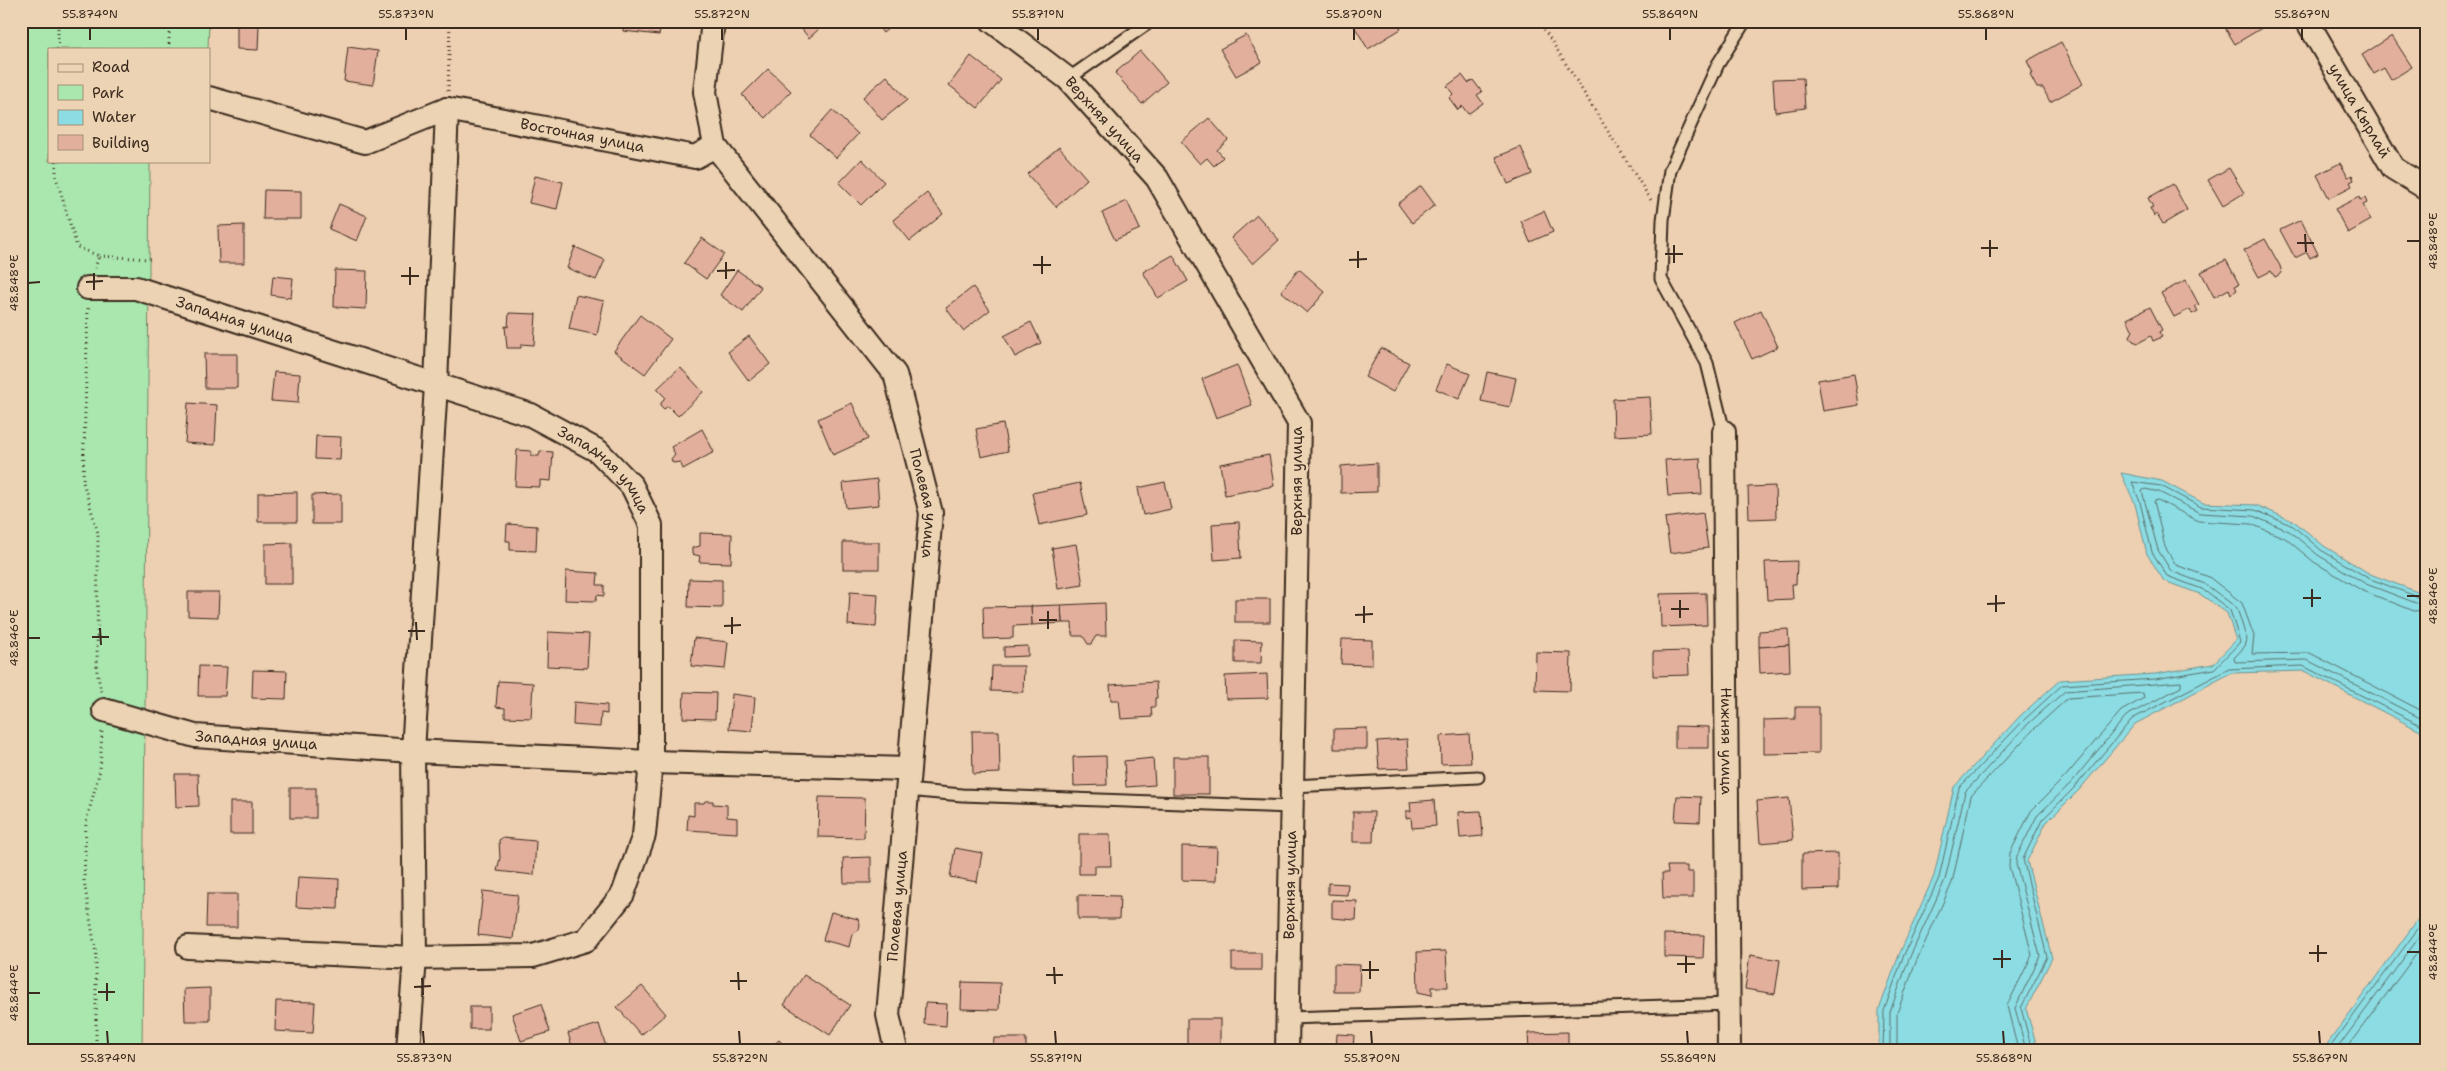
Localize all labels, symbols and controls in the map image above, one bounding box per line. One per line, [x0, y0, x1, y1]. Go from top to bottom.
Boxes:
text: 55.874°N [62, 6, 118, 22]
text: 55.873°N [378, 6, 434, 22]
text: 55.872°N [694, 6, 750, 22]
text: 55.871°N [1012, 6, 1064, 22]
text: 55.870°N [1326, 6, 1382, 22]
text: 55.869°N [1642, 6, 1698, 22]
text: 55.868°N [1958, 6, 2014, 22]
text: 55.867°N [2274, 6, 2330, 22]
legend [48, 48, 210, 162]
text: Road [92, 57, 130, 77]
street label: улица Кырлай [2324, 60, 2395, 162]
street label: Верхняя улица [1060, 72, 1149, 167]
text: Park [92, 83, 124, 103]
text: Water [92, 107, 136, 127]
street label: Восточная улица [519, 113, 647, 157]
text: Building [92, 133, 149, 153]
text: 48.848°E [2425, 213, 2441, 269]
text: 48.848°E [6, 255, 22, 311]
street label: Западная улица [174, 292, 297, 348]
street label: Западная улица [554, 421, 654, 518]
street label: Верхняя улица [1287, 426, 1307, 536]
street label: Полевая улица [905, 446, 941, 560]
text: 48.846°E [2425, 567, 2441, 625]
text: 48.846°E [6, 609, 22, 667]
street label: Нижняя улица [1716, 687, 1737, 796]
street label: Западная улица [194, 726, 319, 754]
street label: Верхняя улица [1279, 830, 1301, 940]
street label: Полевая улица [882, 849, 912, 962]
text: 48.844°E [2425, 924, 2441, 980]
text: 48.844°E [6, 965, 22, 1021]
text: 55.874°N [80, 1050, 136, 1066]
text: 55.873°N [396, 1050, 452, 1066]
text: 55.872°N [712, 1050, 768, 1066]
text: 55.871°N [1030, 1050, 1082, 1066]
text: 55.870°N [1344, 1050, 1400, 1066]
text: 55.869°N [1660, 1050, 1716, 1066]
text: 55.868°N [1976, 1050, 2032, 1066]
text: 55.867°N [2292, 1050, 2348, 1066]

